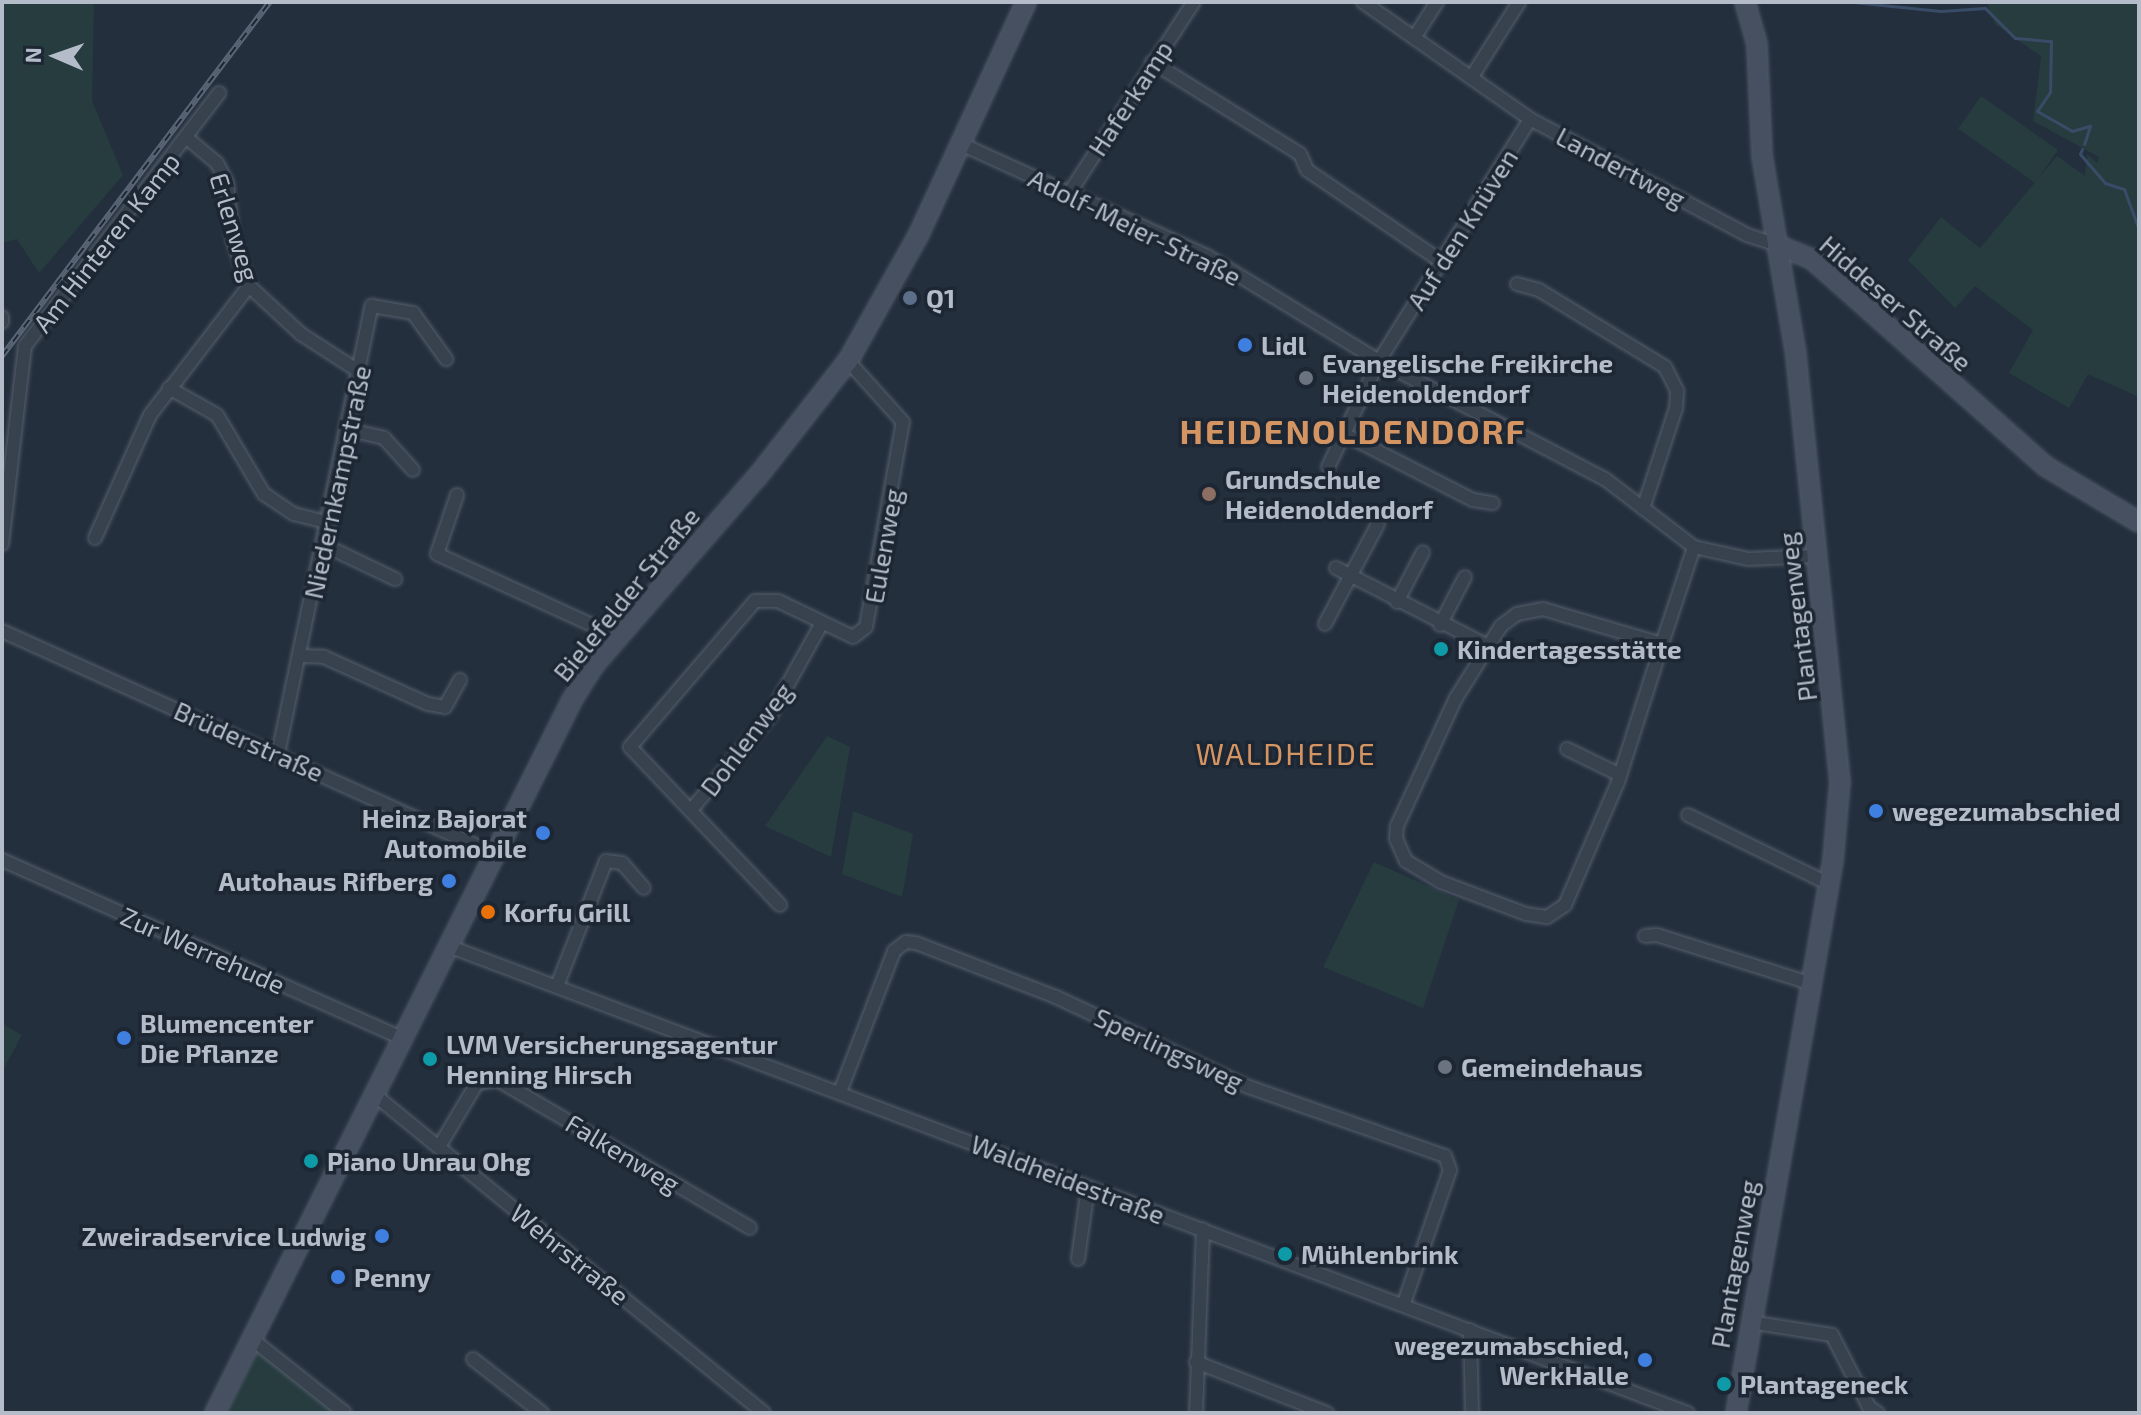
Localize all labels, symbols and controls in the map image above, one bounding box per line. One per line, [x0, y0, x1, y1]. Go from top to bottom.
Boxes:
north arrow [16, 16, 96, 96]
street label: Haferkamp [1081, 35, 1179, 161]
text: N [19, 47, 45, 64]
street label: Landertweg [1551, 120, 1691, 214]
street label: Auf den Knüven [1400, 143, 1524, 315]
street label: Am Hinteren Kamp [26, 146, 186, 338]
street label: Adolf-Meier-Straße [1024, 162, 1246, 292]
street label: Erlenweg [204, 169, 266, 285]
street label: Hiddeser Straße [1813, 228, 1979, 378]
place label: Q1 [926, 282, 955, 314]
marker: Q1 [901, 289, 919, 307]
place label: Lidl [1261, 329, 1306, 361]
marker: Lidl [1236, 336, 1254, 354]
place label: Evangelische Freikirche Heidenoldendorf [1322, 347, 1613, 408]
street label: Niedernkampstraße [297, 362, 377, 602]
marker: Evangelische Freikirche Heidenoldendorf [1297, 369, 1315, 387]
district label: HEIDENOLDENDORF [1179, 411, 1527, 451]
place label: Grundschule Heidenoldendorf [1225, 463, 1433, 524]
marker: Grundschule Heidenoldendorf [1200, 485, 1218, 503]
street label: Eulenweg [858, 486, 908, 606]
street label: Bielefelder Straße [546, 501, 706, 687]
street label: Plantagenweg [1771, 531, 1823, 703]
place label: Kindertagesstätte [1457, 633, 1682, 665]
marker: Kindertagesstätte [1432, 640, 1450, 658]
street label: Dohlenweg [693, 676, 799, 802]
street label: Brüderstraße [170, 694, 328, 788]
district label: WALDHEIDE [1195, 735, 1377, 771]
place label: wegezumabschied [1892, 795, 2121, 827]
place label: Heinz Bajorat Automobile [362, 802, 527, 864]
marker: wegezumabschied [1867, 802, 1885, 820]
marker: Heinz Bajorat Automobile [534, 824, 552, 842]
place label: Autohaus Rifberg [219, 865, 433, 897]
marker: Autohaus Rifberg [440, 872, 458, 890]
place label: Korfu Grill [504, 896, 630, 928]
street label: Zur Werrehude [116, 900, 290, 1000]
marker: Korfu Grill [479, 903, 497, 921]
street label: Sperlingsweg [1090, 1001, 1248, 1097]
place label: Blumencenter Die Pflanze [140, 1007, 314, 1068]
place label: LVM Versicherungsagentur Henning Hirsch [446, 1028, 778, 1090]
marker: Blumencenter Die Pflanze [115, 1029, 133, 1047]
marker: LVM Versicherungsagentur Henning Hirsch [421, 1050, 439, 1068]
place label: Gemeindehaus [1461, 1051, 1643, 1083]
marker: Gemeindehaus [1436, 1058, 1454, 1076]
street label: Falkenweg [560, 1107, 686, 1199]
street label: Waldheidestraße [967, 1128, 1169, 1230]
place label: Piano Unrau Ohg [327, 1145, 531, 1177]
marker: Piano Unrau Ohg [302, 1152, 320, 1170]
street label: Plantagenweg [1704, 1178, 1764, 1350]
street label: Wehrstraße [505, 1197, 635, 1311]
place label: Zweiradservice Ludwig [82, 1220, 366, 1252]
marker: Zweiradservice Ludwig [373, 1227, 391, 1245]
place label: Mühlenbrink [1301, 1238, 1459, 1270]
marker: Mühlenbrink [1276, 1245, 1294, 1263]
place label: Penny [354, 1261, 431, 1293]
marker: Penny [329, 1268, 347, 1286]
place label: wegezumabschied, WerkHalle [1394, 1329, 1629, 1390]
marker: wegezumabschied, WerkHalle [1636, 1351, 1654, 1369]
place label: Plantageneck [1740, 1368, 1908, 1400]
marker: Plantageneck [1715, 1375, 1733, 1393]

